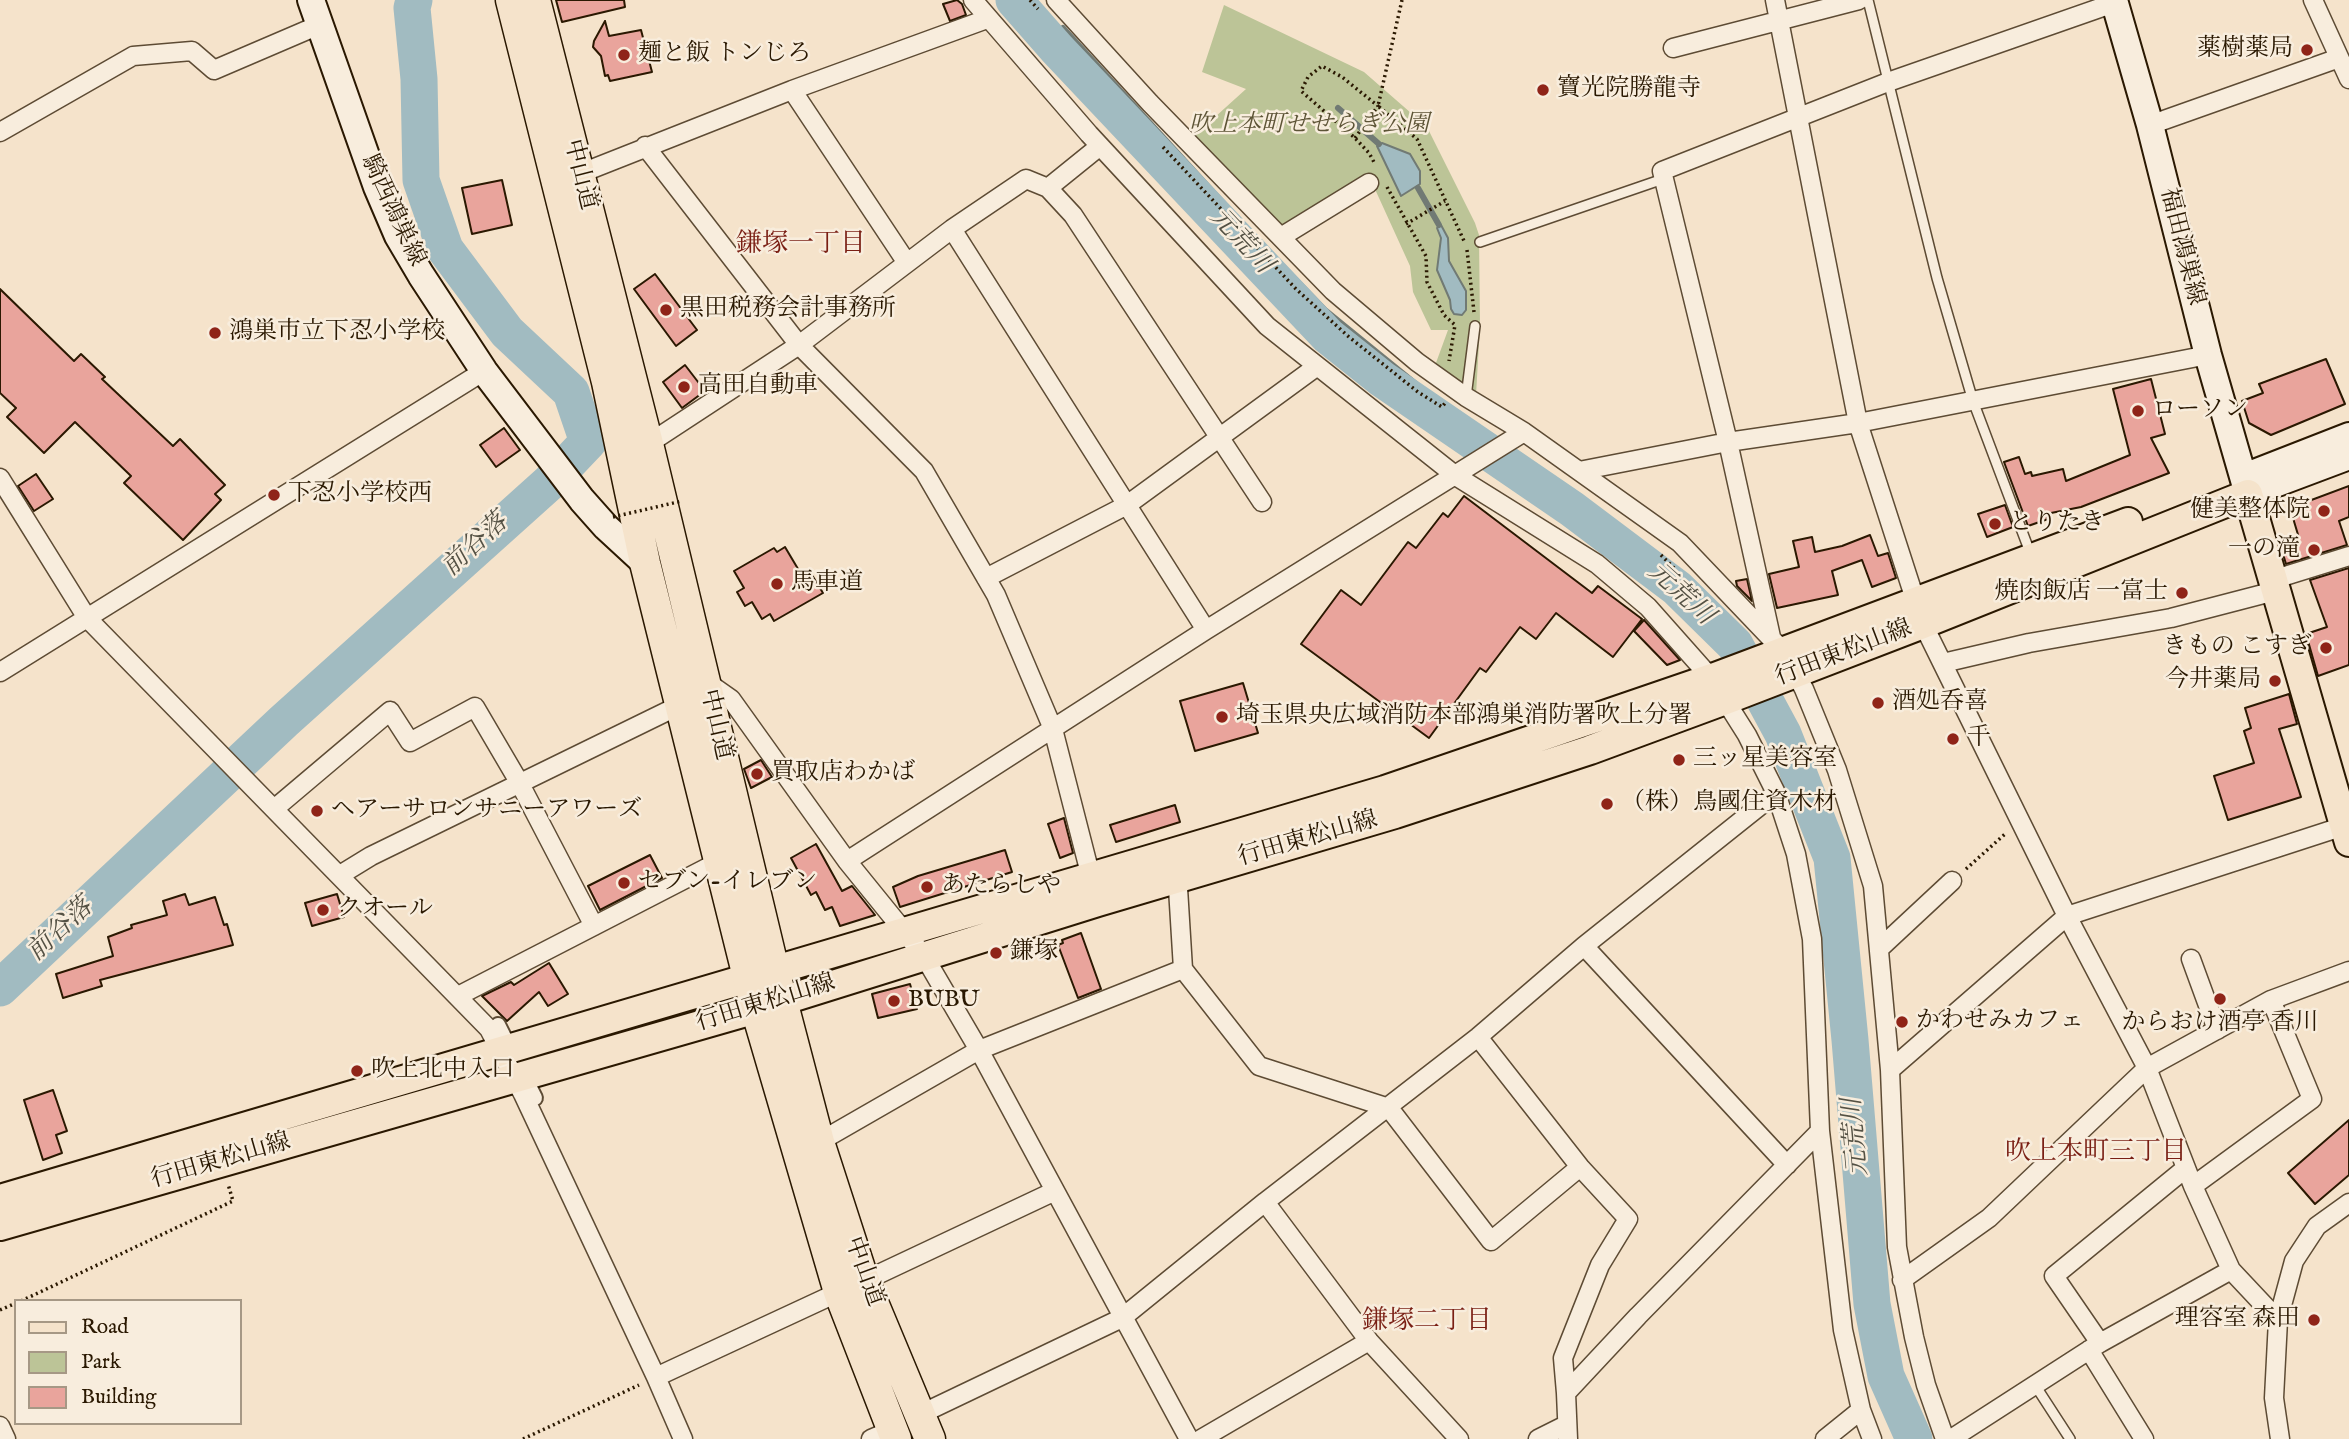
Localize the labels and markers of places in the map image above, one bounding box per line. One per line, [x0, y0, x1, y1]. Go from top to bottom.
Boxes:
place label: 薬樹薬局 [2197, 36, 2293, 64]
place label: 麺と飯 トンじろ [638, 41, 811, 69]
marker: 薬樹薬局 [2299, 42, 2315, 58]
marker: 麺と飯 トンじろ [616, 47, 632, 63]
place label: 寶光院勝龍寺 [1557, 76, 1701, 104]
marker: 寶光院勝龍寺 [1535, 82, 1551, 98]
place label: 黒田税務会計事務所 [680, 296, 896, 324]
marker: 黒田税務会計事務所 [658, 302, 674, 318]
place label: 鴻巣市立下忍小学校 [229, 319, 445, 347]
marker: 鴻巣市立下忍小学校 [207, 325, 223, 341]
place label: 高田自動車 [698, 373, 818, 401]
marker: 高田自動車 [676, 379, 692, 395]
place label: ローソン [2152, 397, 2248, 425]
marker: ローソン [2130, 403, 2146, 419]
place label: 下忍小学校西 [288, 481, 432, 509]
marker: 下忍小学校西 [266, 487, 282, 503]
place label: 健美整体院 [2190, 497, 2310, 525]
marker: 健美整体院 [2316, 503, 2332, 519]
place label: とりたき [2009, 510, 2105, 538]
marker: とりたき [1987, 516, 2003, 532]
place label: 一の滝 [2228, 536, 2300, 564]
marker: 一の滝 [2306, 542, 2322, 558]
place label: 馬車道 [791, 570, 863, 598]
marker: 馬車道 [769, 576, 785, 592]
place label: 焼肉飯店 一富士 [1995, 579, 2168, 607]
marker: 焼肉飯店 一富士 [2174, 585, 2190, 601]
place label: きもの こすぎ [2163, 634, 2312, 662]
marker: きもの こすぎ [2318, 640, 2334, 656]
place label: 今井薬局 [2165, 667, 2261, 695]
marker: 今井薬局 [2267, 673, 2283, 689]
place label: 酒処呑喜 [1892, 689, 1988, 717]
marker: 酒処呑喜 [1870, 695, 1886, 711]
place label: 埼玉県央広域消防本部鴻巣消防署吹上分署 [1236, 703, 1692, 731]
marker: 埼玉県央広域消防本部鴻巣消防署吹上分署 [1214, 709, 1230, 725]
place label: 千 [1967, 725, 1991, 753]
marker: 千 [1945, 731, 1961, 747]
place label: 三ッ星美容室 [1693, 746, 1837, 774]
marker: 三ッ星美容室 [1671, 752, 1687, 768]
place label: 買取店わかば [771, 760, 915, 788]
marker: 買取店わかば [749, 766, 765, 782]
place label: （株）鳥國住資木材 [1621, 790, 1837, 818]
marker: （株）鳥國住資木材 [1599, 796, 1615, 812]
place label: ヘアーサロンサニーアワーズ [331, 797, 642, 825]
marker: ヘアーサロンサニーアワーズ [309, 803, 325, 819]
place label: セブン-イレブン [638, 869, 817, 897]
place label: あたらしや [941, 873, 1061, 901]
marker: セブン-イレブン [616, 875, 632, 891]
marker: あたらしや [919, 879, 935, 895]
place label: クオール [337, 896, 433, 924]
marker: クオール [315, 902, 331, 918]
place label: 鎌塚 [1010, 939, 1058, 967]
marker: 鎌塚 [988, 945, 1004, 961]
place label: BUBU [908, 987, 980, 1015]
marker: からおけ酒亭 香川 [2212, 991, 2228, 1007]
marker: BUBU [886, 993, 902, 1009]
place label: かわせみカフェ [1916, 1008, 2084, 1036]
place label: からおけ酒亭 香川 [2121, 1010, 2319, 1038]
marker: かわせみカフェ [1894, 1014, 1910, 1030]
place label: 吹上北中入口 [371, 1057, 515, 1085]
marker: 吹上北中入口 [349, 1063, 365, 1079]
place label: 理容室 森田 [2175, 1306, 2300, 1334]
marker: 理容室 森田 [2306, 1312, 2322, 1328]

